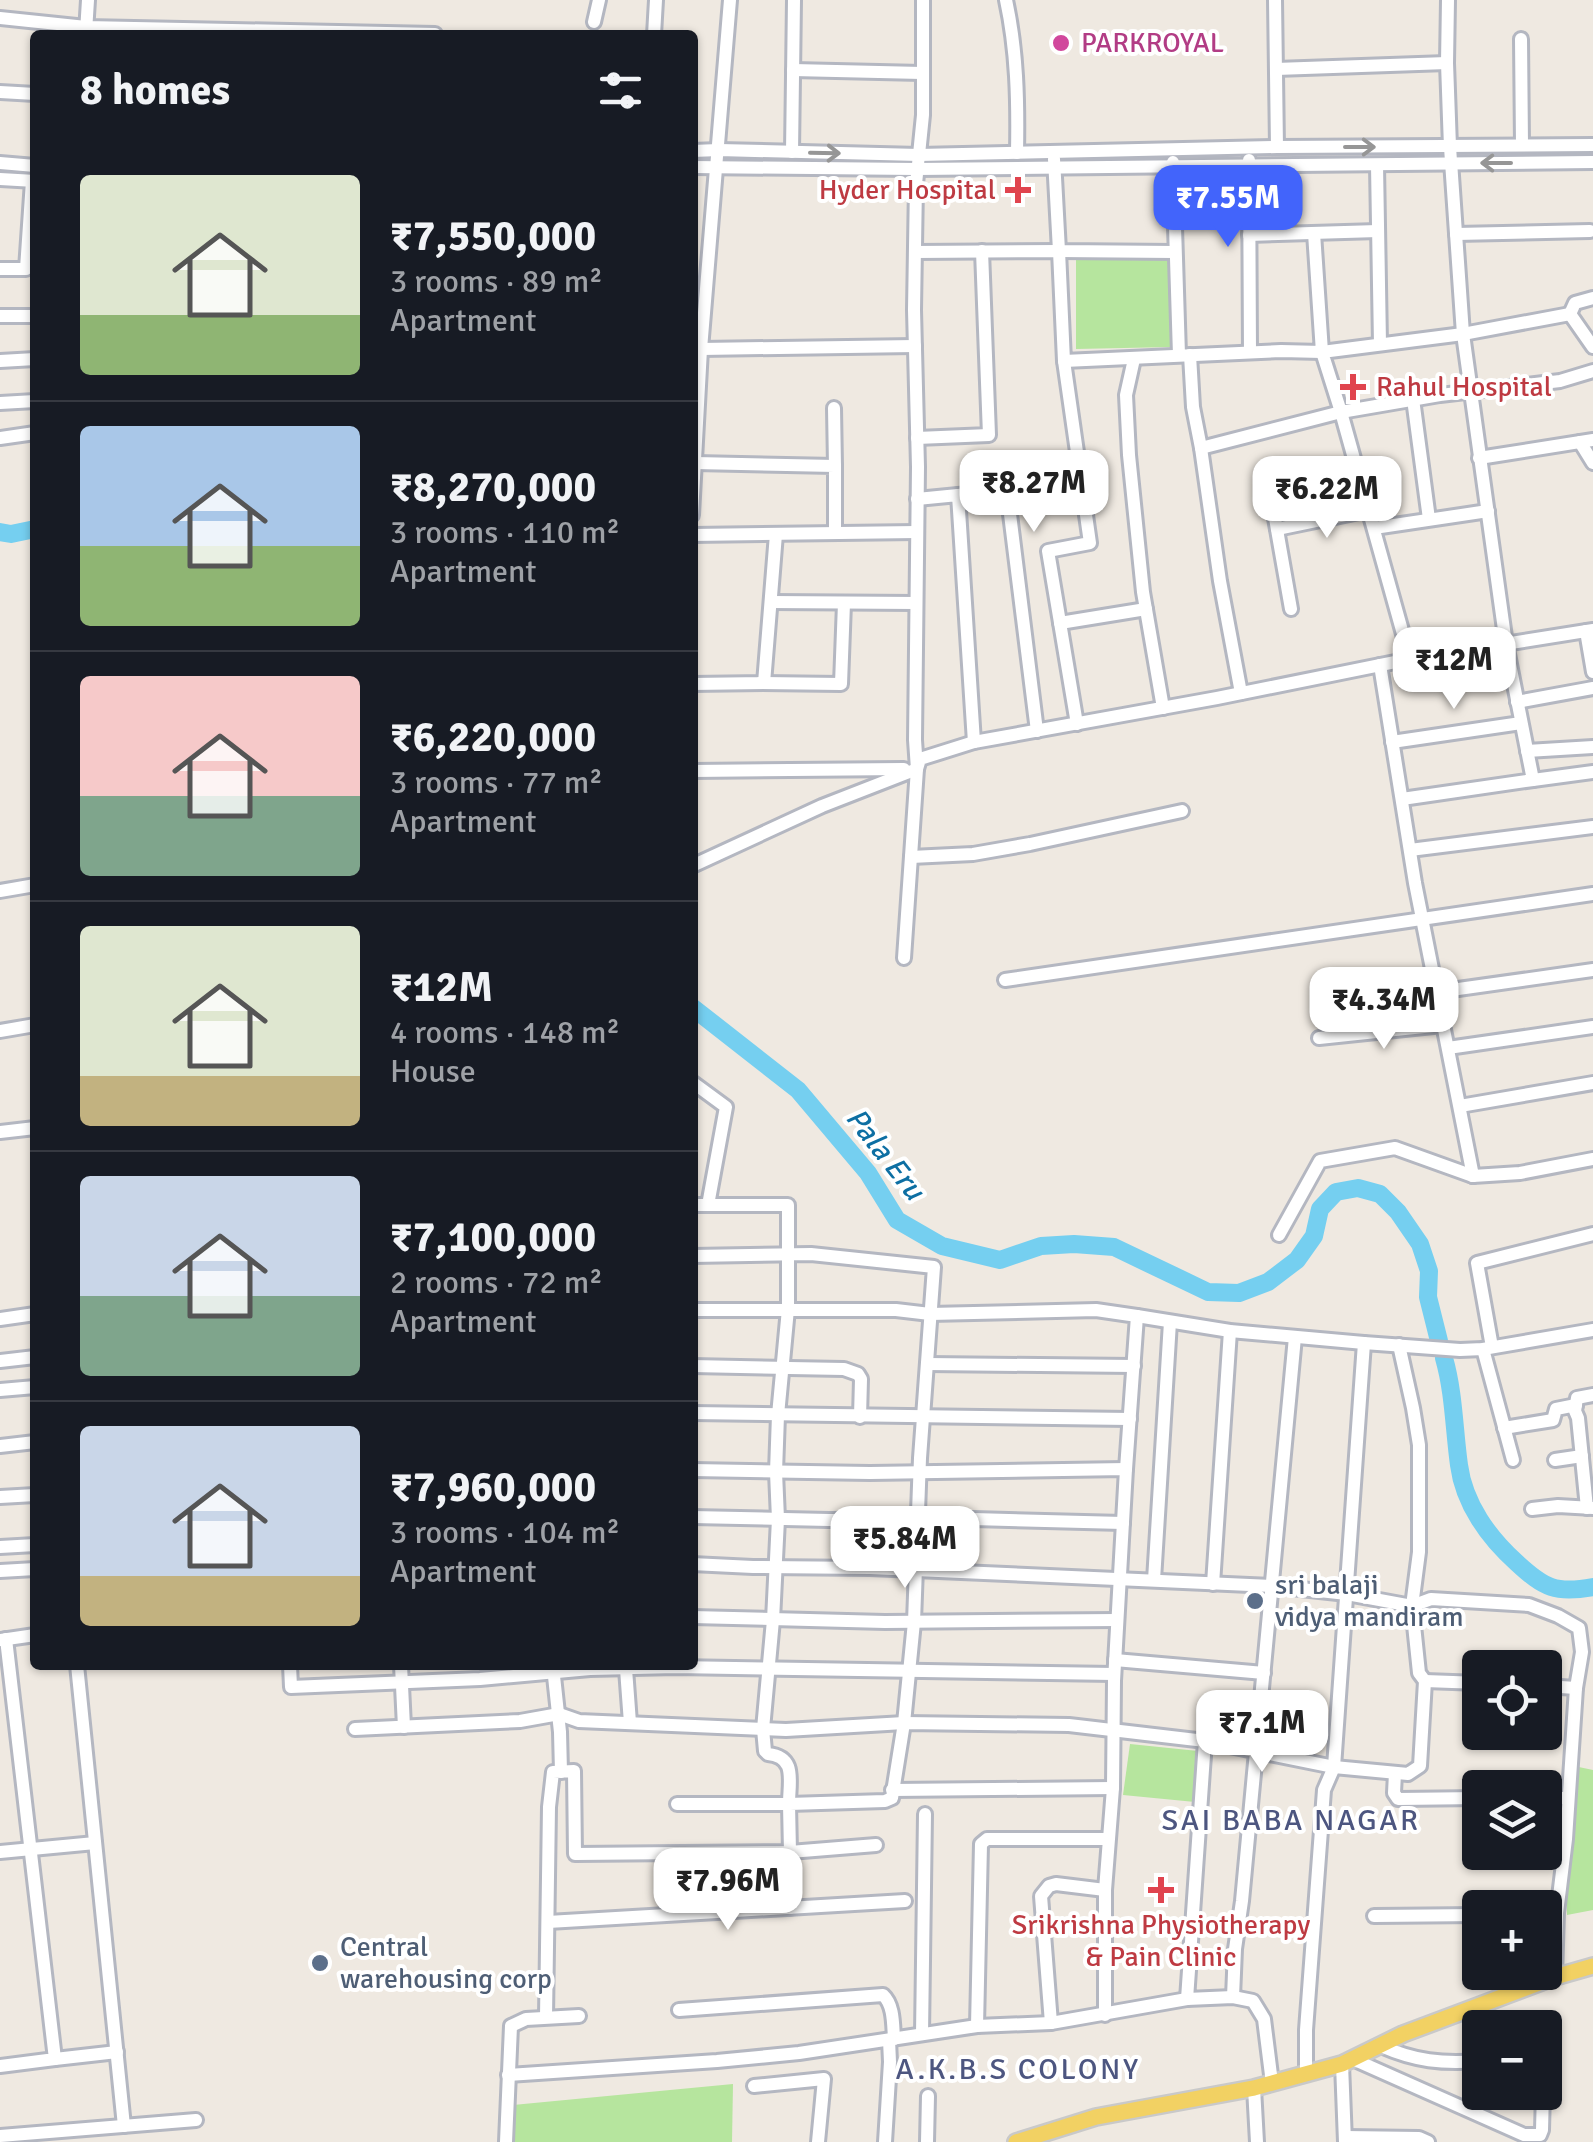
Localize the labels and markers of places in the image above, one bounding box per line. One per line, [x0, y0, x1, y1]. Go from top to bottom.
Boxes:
place label: PARKROYAL [1081, 26, 1224, 60]
marker: PARKROYAL [1050, 32, 1072, 54]
pin: ₹7.55M [1147, 165, 1309, 250]
place label: Hyder Hospital [819, 173, 996, 207]
marker: Hyder Hospital [1005, 177, 1031, 203]
place label: Rahul Hospital [1376, 370, 1552, 404]
marker: Rahul Hospital [1340, 374, 1366, 400]
pin: ₹8.27M [953, 450, 1115, 535]
pin: ₹6.22M [1246, 456, 1408, 541]
pin: ₹12M [1395, 627, 1513, 712]
pin: ₹4.34M [1303, 967, 1465, 1052]
pin: ₹5.84M [824, 1506, 986, 1591]
place label: sri balaji vidya mandiram [1275, 1568, 1464, 1634]
marker: sri balaji vidya mandiram [1244, 1590, 1266, 1612]
pin: ₹7.1M [1192, 1690, 1332, 1775]
pin: ₹7.96M [647, 1848, 809, 1933]
marker: Srikrishna Physiotherapy & Pain Clinic [1148, 1877, 1174, 1903]
place label: Srikrishna Physiotherapy & Pain Clinic [1012, 1908, 1310, 1974]
place label: Central warehousing corp [340, 1930, 552, 1996]
marker: Central warehousing corp [309, 1952, 331, 1974]

